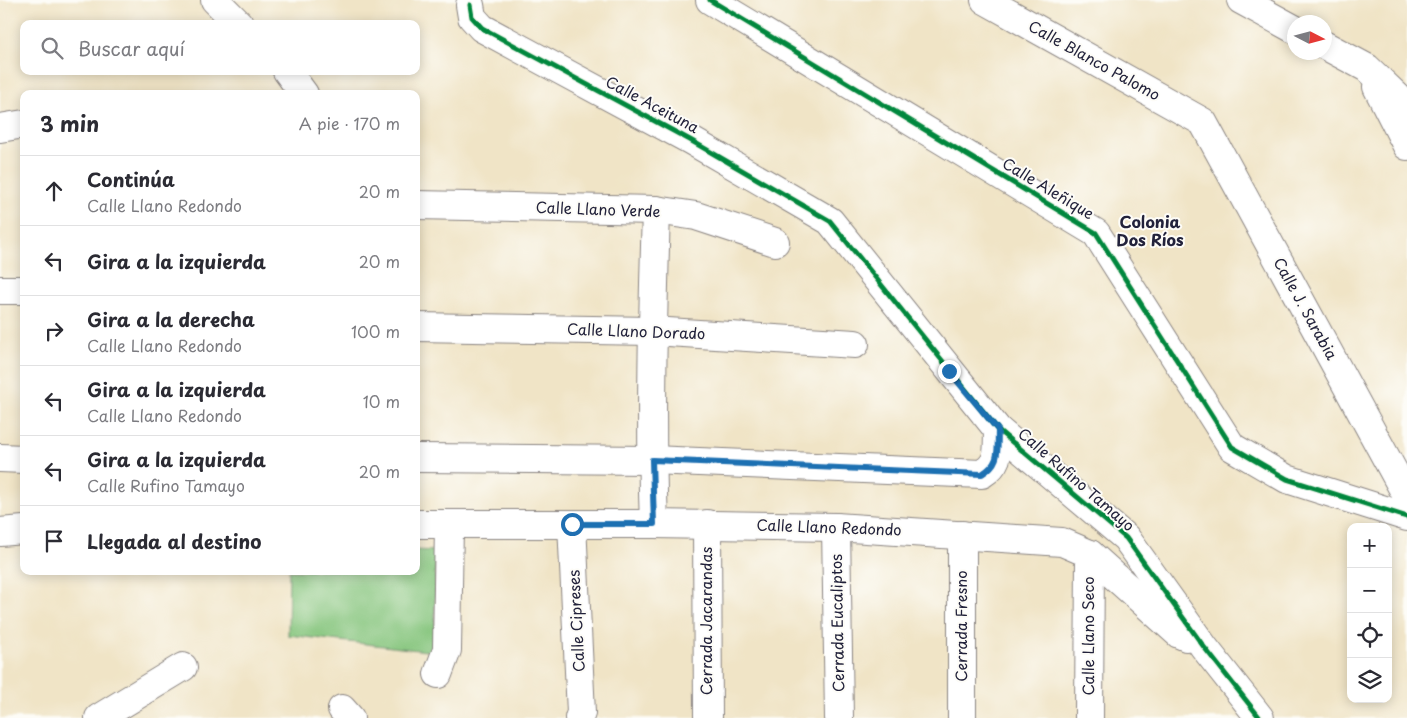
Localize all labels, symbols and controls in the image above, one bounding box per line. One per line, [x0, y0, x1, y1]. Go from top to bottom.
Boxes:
street label: Calle Blanco Palomo [1025, 14, 1165, 106]
north arrow [1287, 15, 1332, 60]
search box [20, 20, 420, 75]
icon: search [38, 34, 66, 62]
text: Buscar aquí [78, 34, 185, 62]
street label: Calle Aceituna [602, 69, 703, 138]
text: 3 min [40, 107, 99, 139]
text: A pie · 170 m [299, 111, 400, 135]
street label: Calle Aleñique [998, 151, 1099, 224]
text: Continúa [87, 165, 175, 193]
icon: ahead [40, 177, 68, 205]
text: 20 m [359, 179, 400, 203]
text: Calle Llano Redondo [87, 193, 242, 217]
street label: Calle Llano Verde [535, 195, 661, 222]
district label: Colonia Dos Ríos [1116, 209, 1184, 251]
icon: left [40, 247, 68, 275]
text: Gira a la izquierda [87, 247, 266, 275]
text: 20 m [359, 249, 400, 273]
street label: Calle J. Sarabia [1269, 253, 1344, 364]
text: Gira a la derecha [87, 305, 255, 333]
icon: right [40, 317, 68, 345]
street label: Calle Llano Dorado [566, 317, 706, 344]
text: 100 m [351, 319, 400, 343]
text: Calle Llano Redondo [87, 333, 242, 357]
route end [938, 360, 961, 383]
text: Gira a la izquierda [87, 375, 266, 403]
icon: left [40, 387, 68, 415]
text: 10 m [363, 389, 400, 413]
text: Calle Llano Redondo [87, 403, 242, 427]
street label: Calle Rufino Tamayo [1014, 422, 1140, 536]
text: Gira a la izquierda [87, 445, 266, 473]
icon: left [40, 457, 68, 485]
text: 20 m [359, 459, 400, 483]
text: Calle Rufino Tamayo [87, 473, 245, 497]
street label: Calle Llano Redondo [756, 512, 902, 541]
route start [561, 513, 584, 536]
map controls [1347, 523, 1392, 703]
button: + [1347, 523, 1392, 568]
icon: arrive [40, 527, 68, 555]
text: Llegada al destino [87, 527, 261, 555]
street label: Cerrada Jacarandas [694, 547, 717, 695]
street label: Cerrada Eucaliptos [824, 554, 849, 692]
button: − [1347, 568, 1392, 613]
street label: Calle Cipreses [561, 569, 590, 673]
street label: Cerrada Fresno [949, 570, 972, 682]
street label: Calle Llano Seco [1076, 576, 1099, 696]
button: locate [1347, 613, 1392, 658]
button: layers [1347, 658, 1392, 703]

